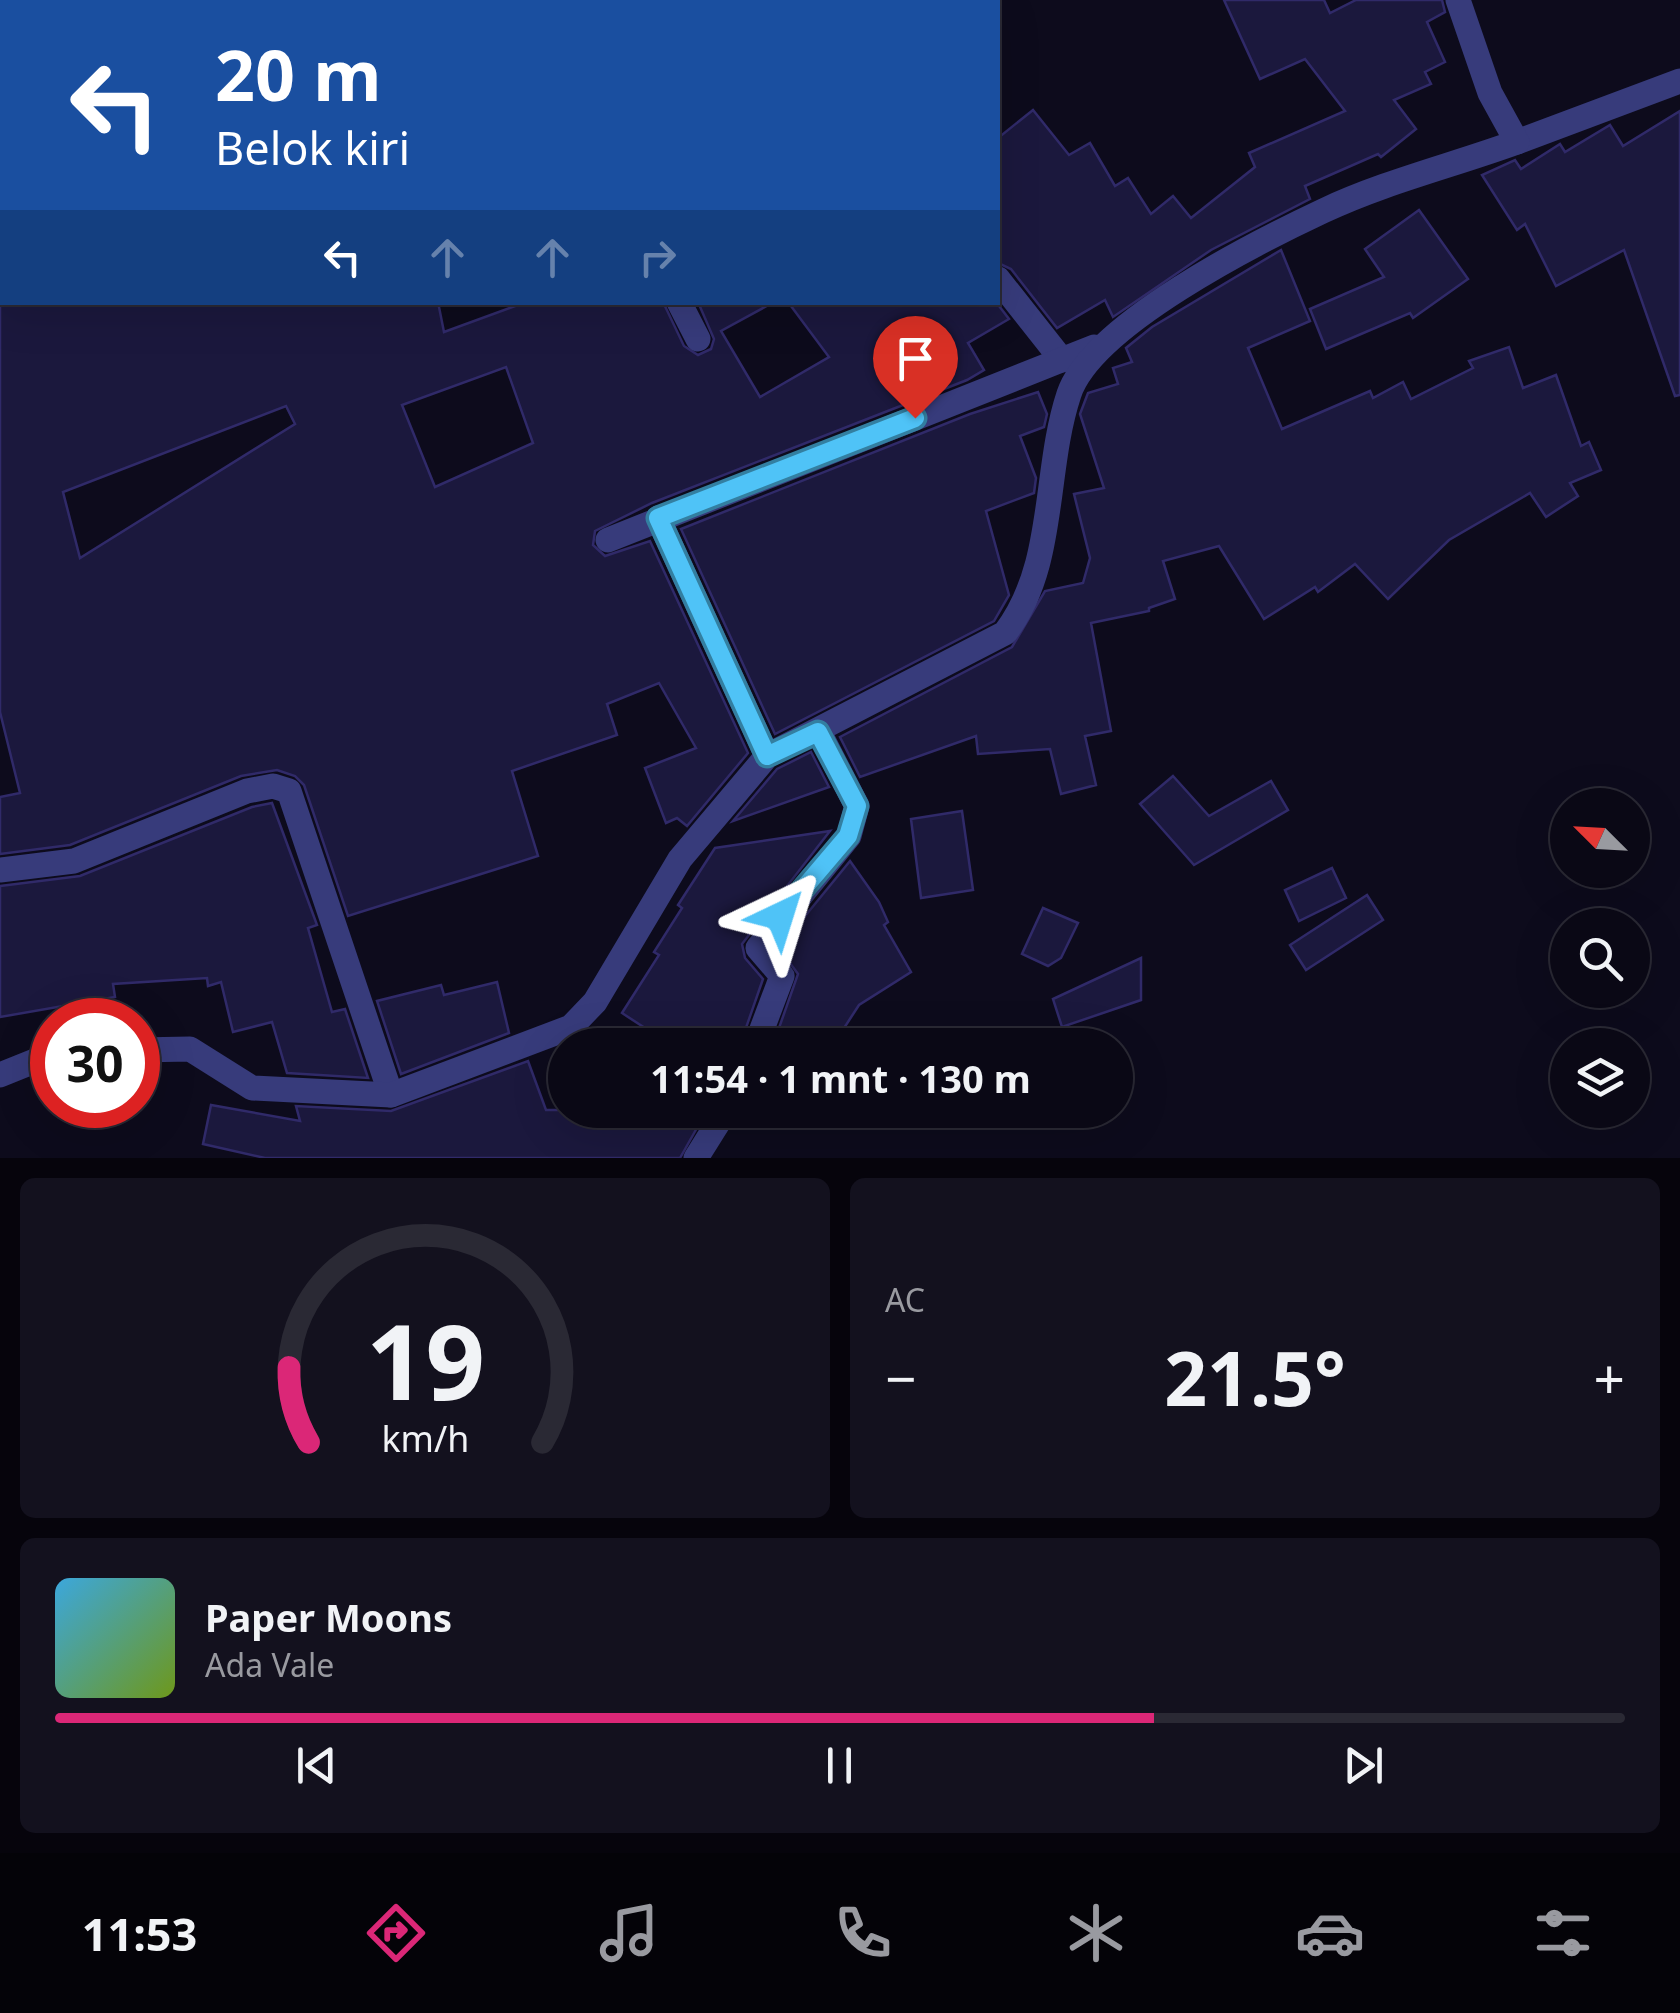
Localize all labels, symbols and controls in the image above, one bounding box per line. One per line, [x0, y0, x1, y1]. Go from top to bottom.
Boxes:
text: 20 m [215, 26, 382, 122]
icon: left [50, 40, 180, 170]
text: Belok kiri [215, 117, 410, 178]
icon: left [315, 230, 370, 285]
icon: ahead [420, 230, 475, 285]
icon: ahead [525, 230, 580, 285]
icon: right [630, 230, 685, 285]
pin [873, 316, 958, 419]
icon: arrive [888, 331, 943, 386]
north arrow [1550, 788, 1650, 888]
map controls [1550, 788, 1650, 1128]
position arrow [728, 864, 832, 968]
button: search [1550, 908, 1650, 1008]
speed limit sign: 30 [30, 998, 160, 1128]
button: layers [1550, 1028, 1650, 1128]
text: 11:54 · 1 mnt · 130 m [650, 1052, 1031, 1104]
text: AC [885, 1278, 925, 1321]
text: 19 [366, 1289, 484, 1430]
text: 21.5° [1164, 1326, 1346, 1428]
text: − [885, 1340, 916, 1415]
text: + [1594, 1340, 1625, 1415]
text: km/h [381, 1414, 469, 1462]
text: Paper Moons [205, 1591, 452, 1643]
text: Ada Vale [205, 1643, 334, 1686]
icon: previous [289, 1738, 344, 1793]
icon: pause [812, 1738, 867, 1793]
icon: next [1336, 1738, 1391, 1793]
icon: directions [361, 1898, 431, 1968]
icon: music [594, 1898, 664, 1968]
icon: phone [828, 1898, 898, 1968]
icon: climate [1061, 1898, 1131, 1968]
icon: car [1295, 1898, 1365, 1968]
icon: filters [1528, 1898, 1598, 1968]
text: 11:53 [82, 1903, 197, 1964]

